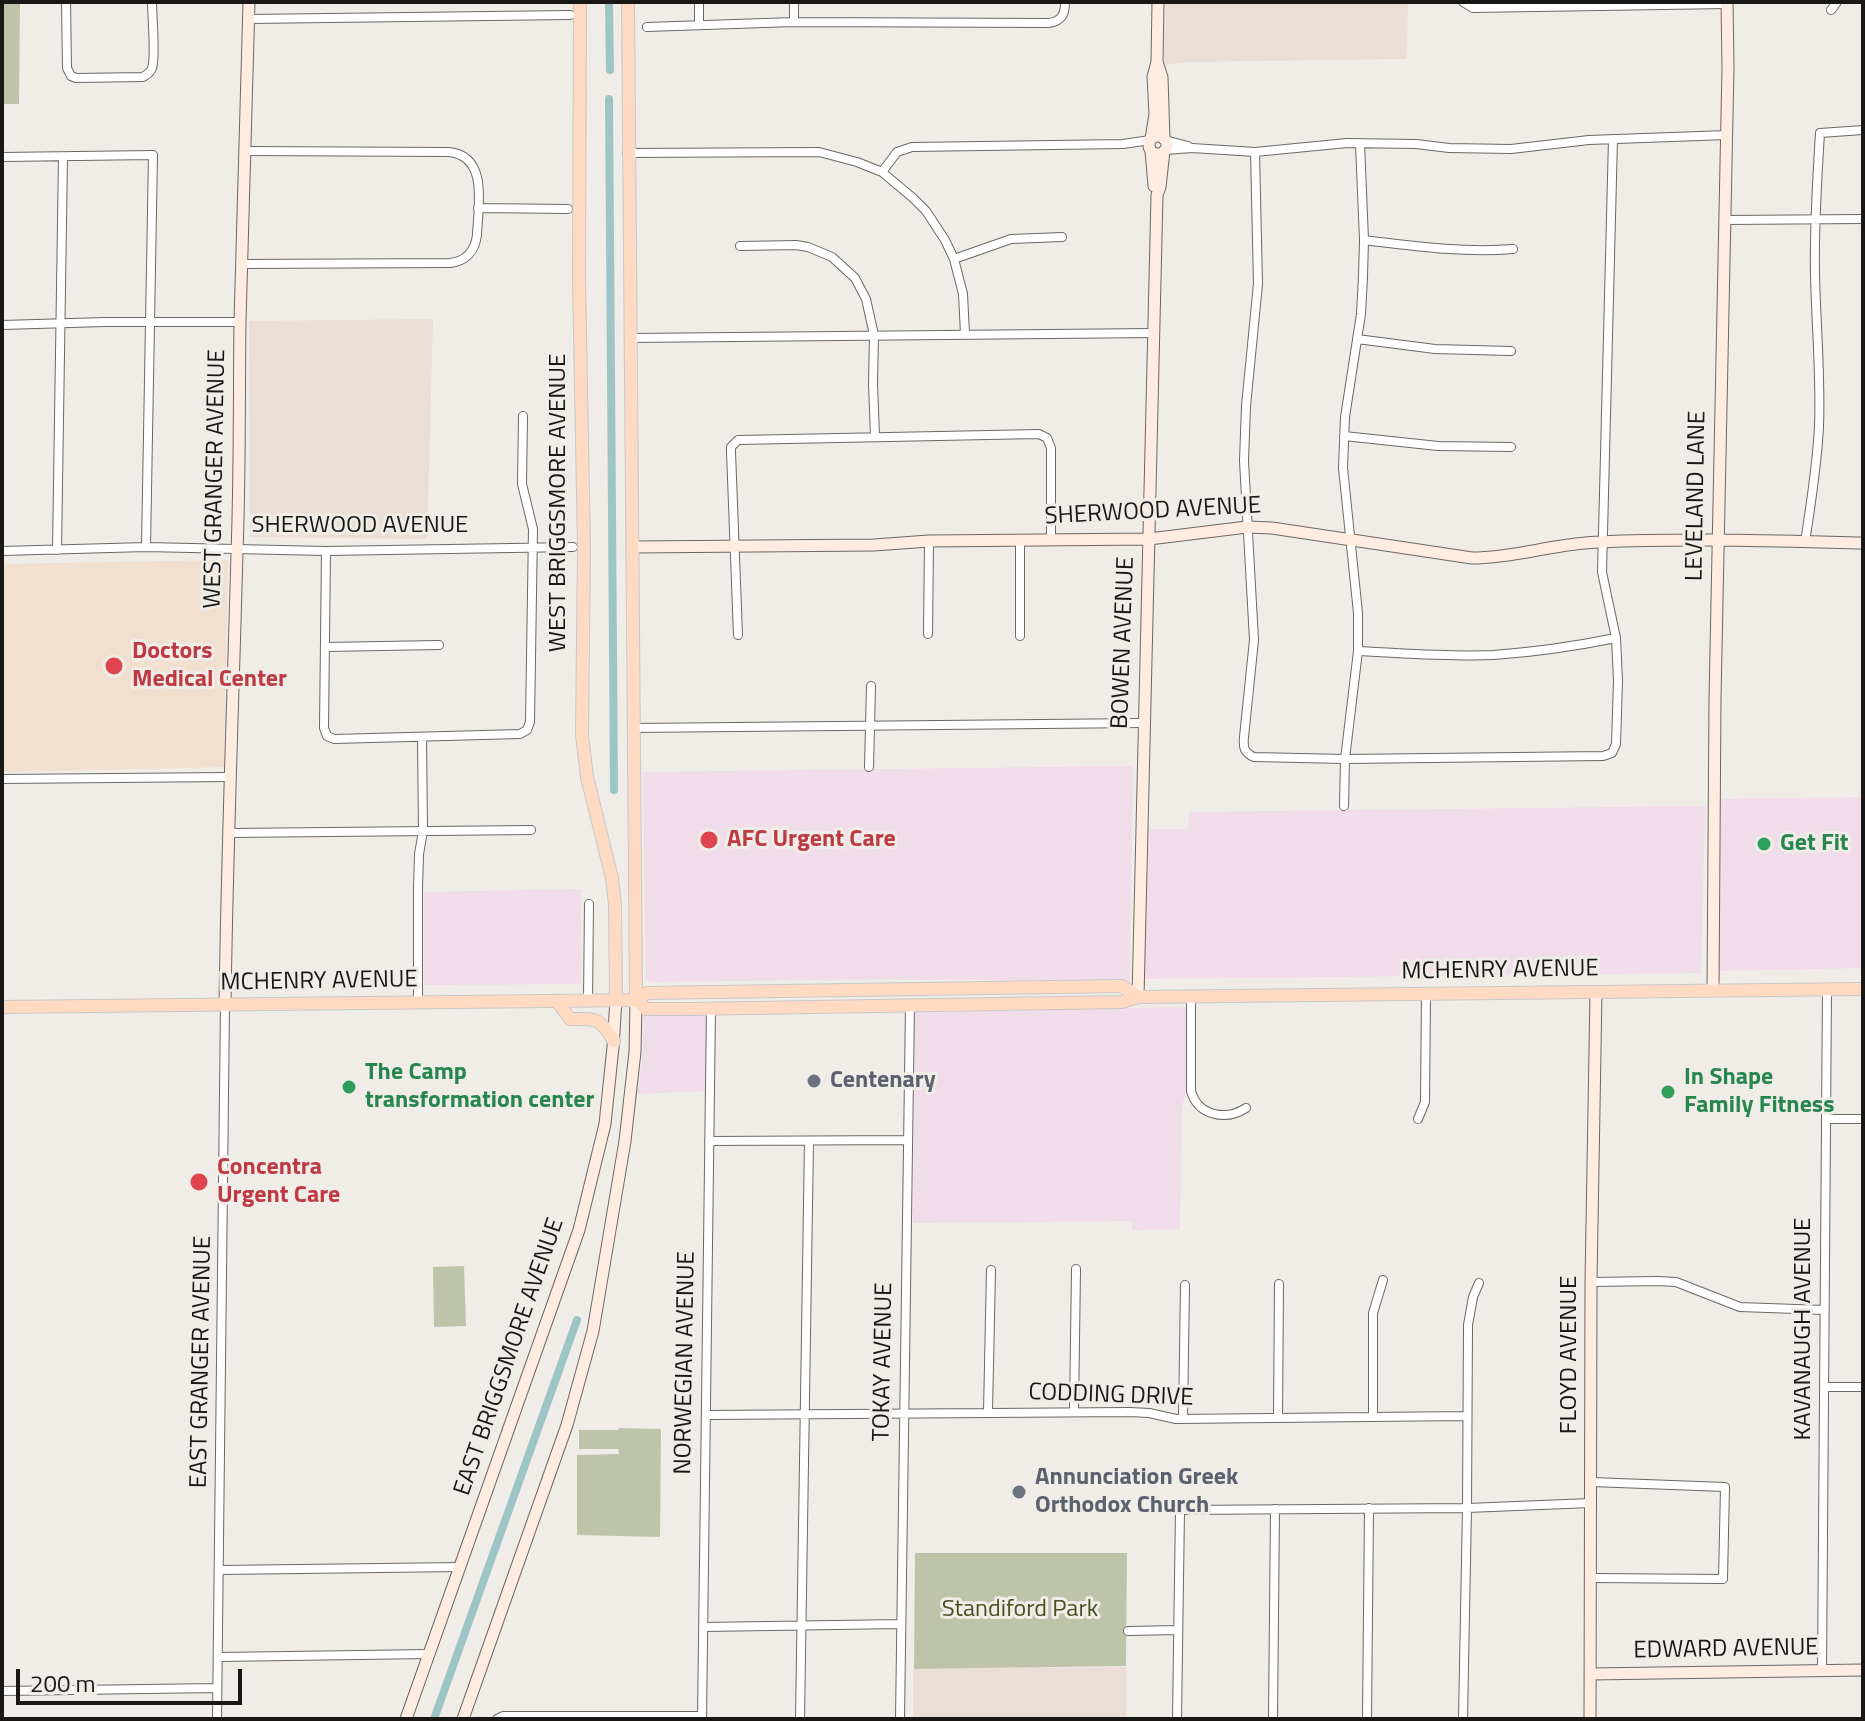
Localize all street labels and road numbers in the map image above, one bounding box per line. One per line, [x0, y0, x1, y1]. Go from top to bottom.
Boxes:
street label: WEST GRANGER AVENUE [199, 349, 233, 609]
street label: WEST BRIGGSMORE AVENUE [545, 354, 573, 652]
street label: LEVELAND LANE [1681, 411, 1713, 581]
street label: SHERWOOD AVENUE [1044, 492, 1262, 532]
street label: SHERWOOD AVENUE [252, 512, 468, 540]
street label: BOWEN AVENUE [1107, 556, 1141, 730]
street label: MCHENRY AVENUE [1401, 955, 1599, 987]
street label: MCHENRY AVENUE [220, 966, 418, 998]
street label: EAST BRIGGSMORE AVENUE [449, 1214, 571, 1500]
street label: KAVANAUGH AVENUE [1790, 1218, 1818, 1440]
street label: EAST GRANGER AVENUE [185, 1236, 219, 1488]
street label: NORWEGIAN AVENUE [670, 1251, 702, 1475]
street label: FLOYD AVENUE [1556, 1276, 1584, 1434]
street label: TOKAY AVENUE [868, 1282, 900, 1442]
street label: CODDING DRIVE [1028, 1379, 1194, 1413]
street label: EDWARD AVENUE [1633, 1634, 1819, 1666]

